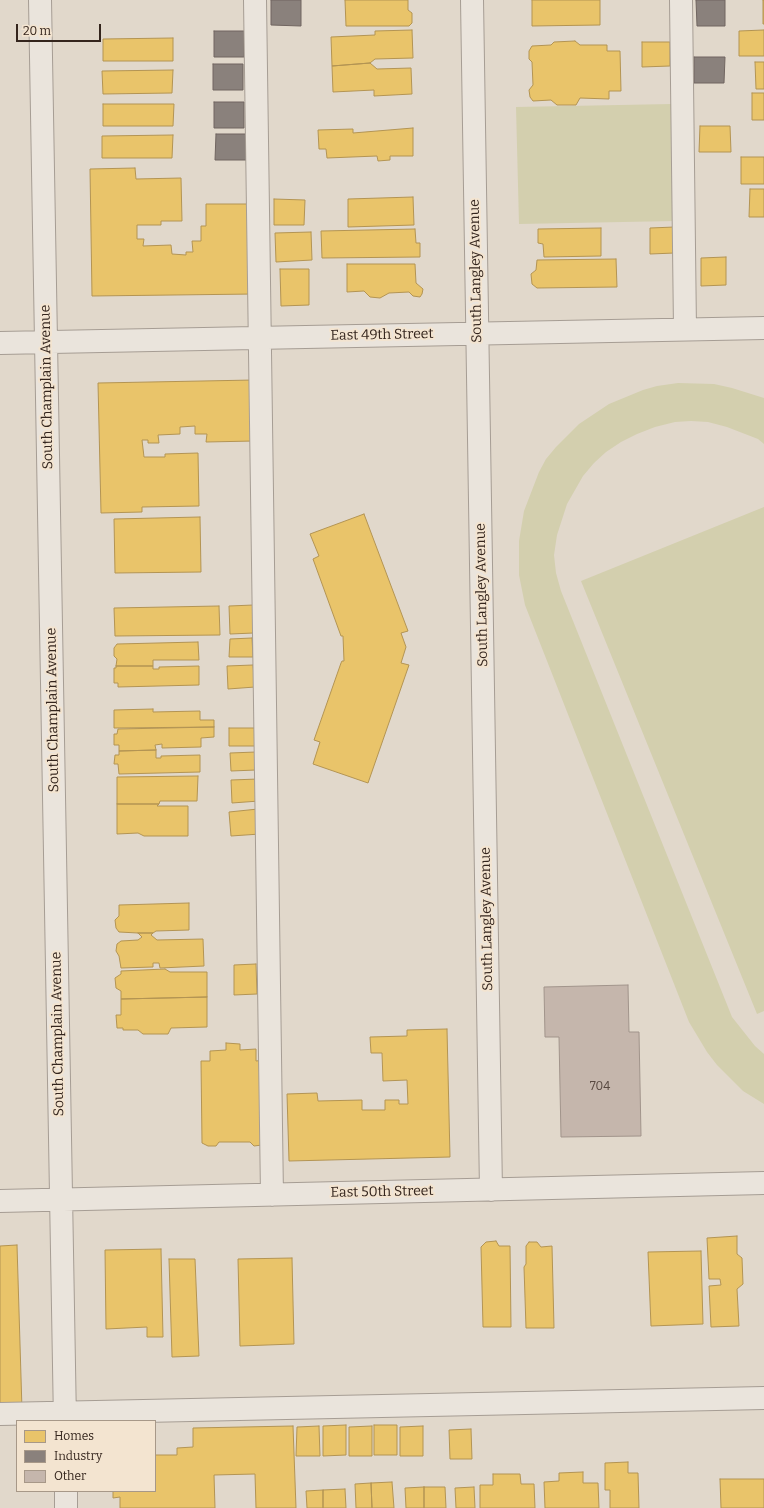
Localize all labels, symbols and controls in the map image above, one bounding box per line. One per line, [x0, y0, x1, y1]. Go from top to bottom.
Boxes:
scale bar [18, 16, 103, 42]
text: 20 m [23, 24, 51, 38]
street label: South Langley Avenue [466, 199, 486, 343]
street label: South Champlain Avenue [37, 305, 57, 469]
street label: East 49th Street [330, 326, 434, 344]
street label: South Langley Avenue [472, 523, 492, 667]
street label: South Champlain Avenue [43, 628, 63, 792]
street label: South Langley Avenue [477, 847, 497, 991]
street label: South Champlain Avenue [48, 952, 68, 1116]
house number: 704 [590, 1080, 610, 1094]
street label: East 50th Street [330, 1183, 434, 1201]
legend [16, 1420, 156, 1492]
text: Homes [54, 1429, 94, 1443]
text: Industry [54, 1449, 102, 1463]
text: Other [54, 1469, 86, 1483]

